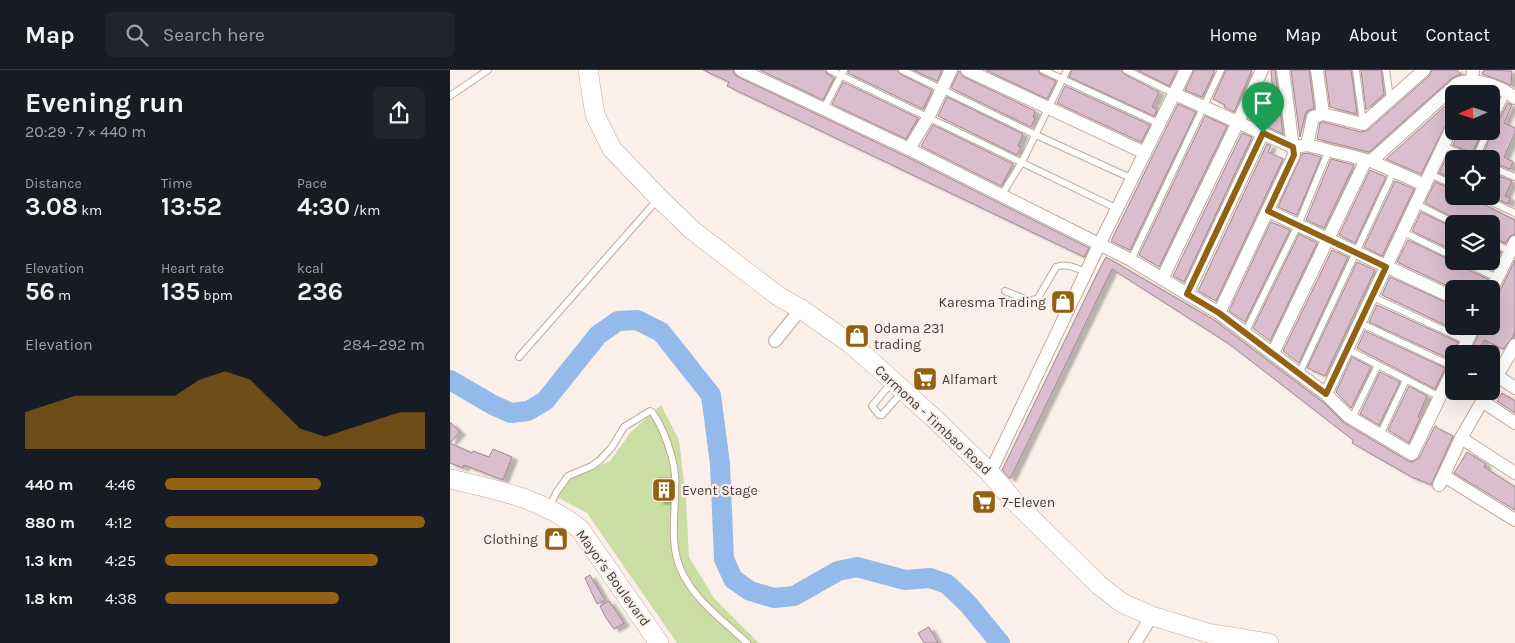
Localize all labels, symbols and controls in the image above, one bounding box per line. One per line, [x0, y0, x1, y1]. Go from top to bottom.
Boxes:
search box [105, 12, 455, 57]
text: Map [25, 21, 75, 49]
icon: search [123, 21, 151, 49]
text: Search here [163, 24, 265, 46]
text: Home [1209, 24, 1257, 46]
text: Map [1285, 24, 1321, 46]
text: About [1349, 24, 1398, 46]
text: Contact [1426, 24, 1490, 46]
pin [1242, 82, 1284, 133]
north arrow [1445, 85, 1500, 140]
map controls [1445, 85, 1500, 400]
text: Evening run [25, 86, 184, 119]
button: share [373, 87, 425, 139]
icon: arrive [1249, 89, 1277, 117]
text: 20:29 · 7 × 440 m [25, 122, 146, 141]
button: locate [1445, 150, 1500, 205]
text: Distance [25, 175, 82, 192]
text: Time [161, 175, 192, 192]
text: Pace [297, 175, 327, 192]
text: 3.08 [25, 192, 78, 221]
text: 13:52 [161, 192, 222, 221]
text: 4:30 [297, 192, 350, 221]
text: km [78, 202, 102, 219]
text: /km [350, 202, 380, 219]
button: layers [1445, 215, 1500, 270]
text: Elevation [25, 260, 84, 277]
text: Heart rate [161, 260, 224, 277]
text: kcal [297, 260, 324, 277]
text: 56 [25, 277, 55, 306]
text: 135 [161, 277, 200, 306]
text: 236 [297, 277, 343, 306]
button: + [1445, 280, 1500, 335]
text: m [55, 287, 71, 304]
text: bpm [200, 287, 233, 304]
shop icon: Karesma Trading [1050, 289, 1076, 315]
place label: Karesma Trading [938, 294, 1046, 311]
place label: Odama 231 trading [874, 320, 944, 353]
shop icon: Odama 231 trading [844, 323, 870, 349]
text: Elevation [25, 335, 93, 354]
text: 284–292 m [343, 335, 425, 354]
button: − [1445, 345, 1500, 400]
street label: Carmona - Timbao Road [871, 362, 995, 478]
supermarket icon: Alfamart [912, 366, 938, 392]
place label: Alfamart [942, 371, 998, 388]
text: 440 m [25, 475, 73, 494]
text: 4:46 [105, 475, 136, 494]
building icon: Event Stage [651, 477, 677, 503]
place label: Event Stage [682, 482, 758, 499]
supermarket icon: 7-Eleven [971, 489, 997, 515]
place label: 7-Eleven [1002, 494, 1055, 511]
text: 880 m [25, 513, 75, 532]
text: 4:12 [105, 513, 132, 532]
shop icon: Clothing [543, 526, 569, 552]
street label: Mayor's Boulevard [572, 526, 654, 630]
place label: Clothing [484, 531, 538, 548]
text: 1.3 km [25, 551, 73, 570]
text: 4:25 [105, 551, 136, 570]
text: 1.8 km [25, 589, 73, 608]
text: 4:38 [105, 589, 137, 608]

